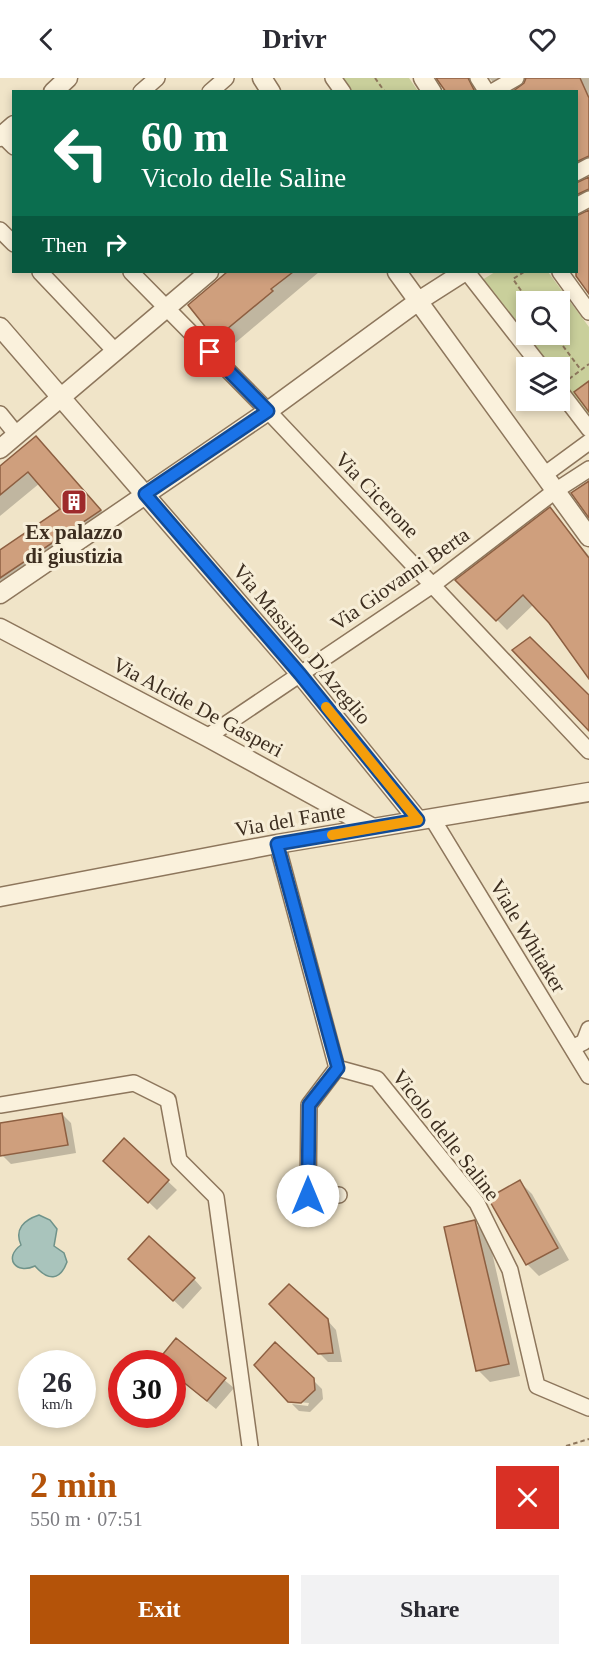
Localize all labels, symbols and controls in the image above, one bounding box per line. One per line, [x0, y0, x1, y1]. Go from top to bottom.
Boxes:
icon: back [30, 23, 63, 56]
icon: heart [526, 23, 559, 56]
text: Drivr [262, 24, 327, 54]
icon: left [42, 114, 120, 192]
text: 60 m [141, 114, 229, 160]
text: Vicolo delle Saline [141, 163, 346, 193]
icon: right [99, 228, 132, 261]
text: Then [42, 232, 87, 257]
map controls [516, 291, 570, 411]
button: search [516, 291, 570, 345]
pin [184, 326, 235, 377]
icon: arrive [193, 335, 226, 368]
button: layers [516, 357, 570, 411]
street label: Via Cicerone [330, 447, 424, 543]
building icon: Ex palazzo di giustizia [59, 487, 89, 517]
place label: Ex palazzo di giustizia [25, 520, 123, 568]
street label: Via Giovanni Berta [326, 522, 474, 636]
street label: Via Massimo D'Azeglio [228, 559, 376, 729]
street label: Via Alcide De Gasperi [109, 652, 287, 762]
street label: Via del Fante [233, 798, 347, 842]
street label: Viale Whitaker [485, 875, 571, 997]
street label: Vicolo delle Saline [387, 1065, 505, 1205]
position arrow [276, 1164, 340, 1228]
speed limit sign: 30 [108, 1350, 186, 1428]
text: 26 [42, 1365, 72, 1398]
text: km/h [42, 1396, 72, 1412]
text: 2 min [30, 1465, 117, 1505]
button: close [496, 1466, 559, 1529]
text: 550 m · 07:51 [30, 1508, 143, 1530]
button: Exit [30, 1575, 289, 1644]
button: Share [301, 1575, 559, 1644]

